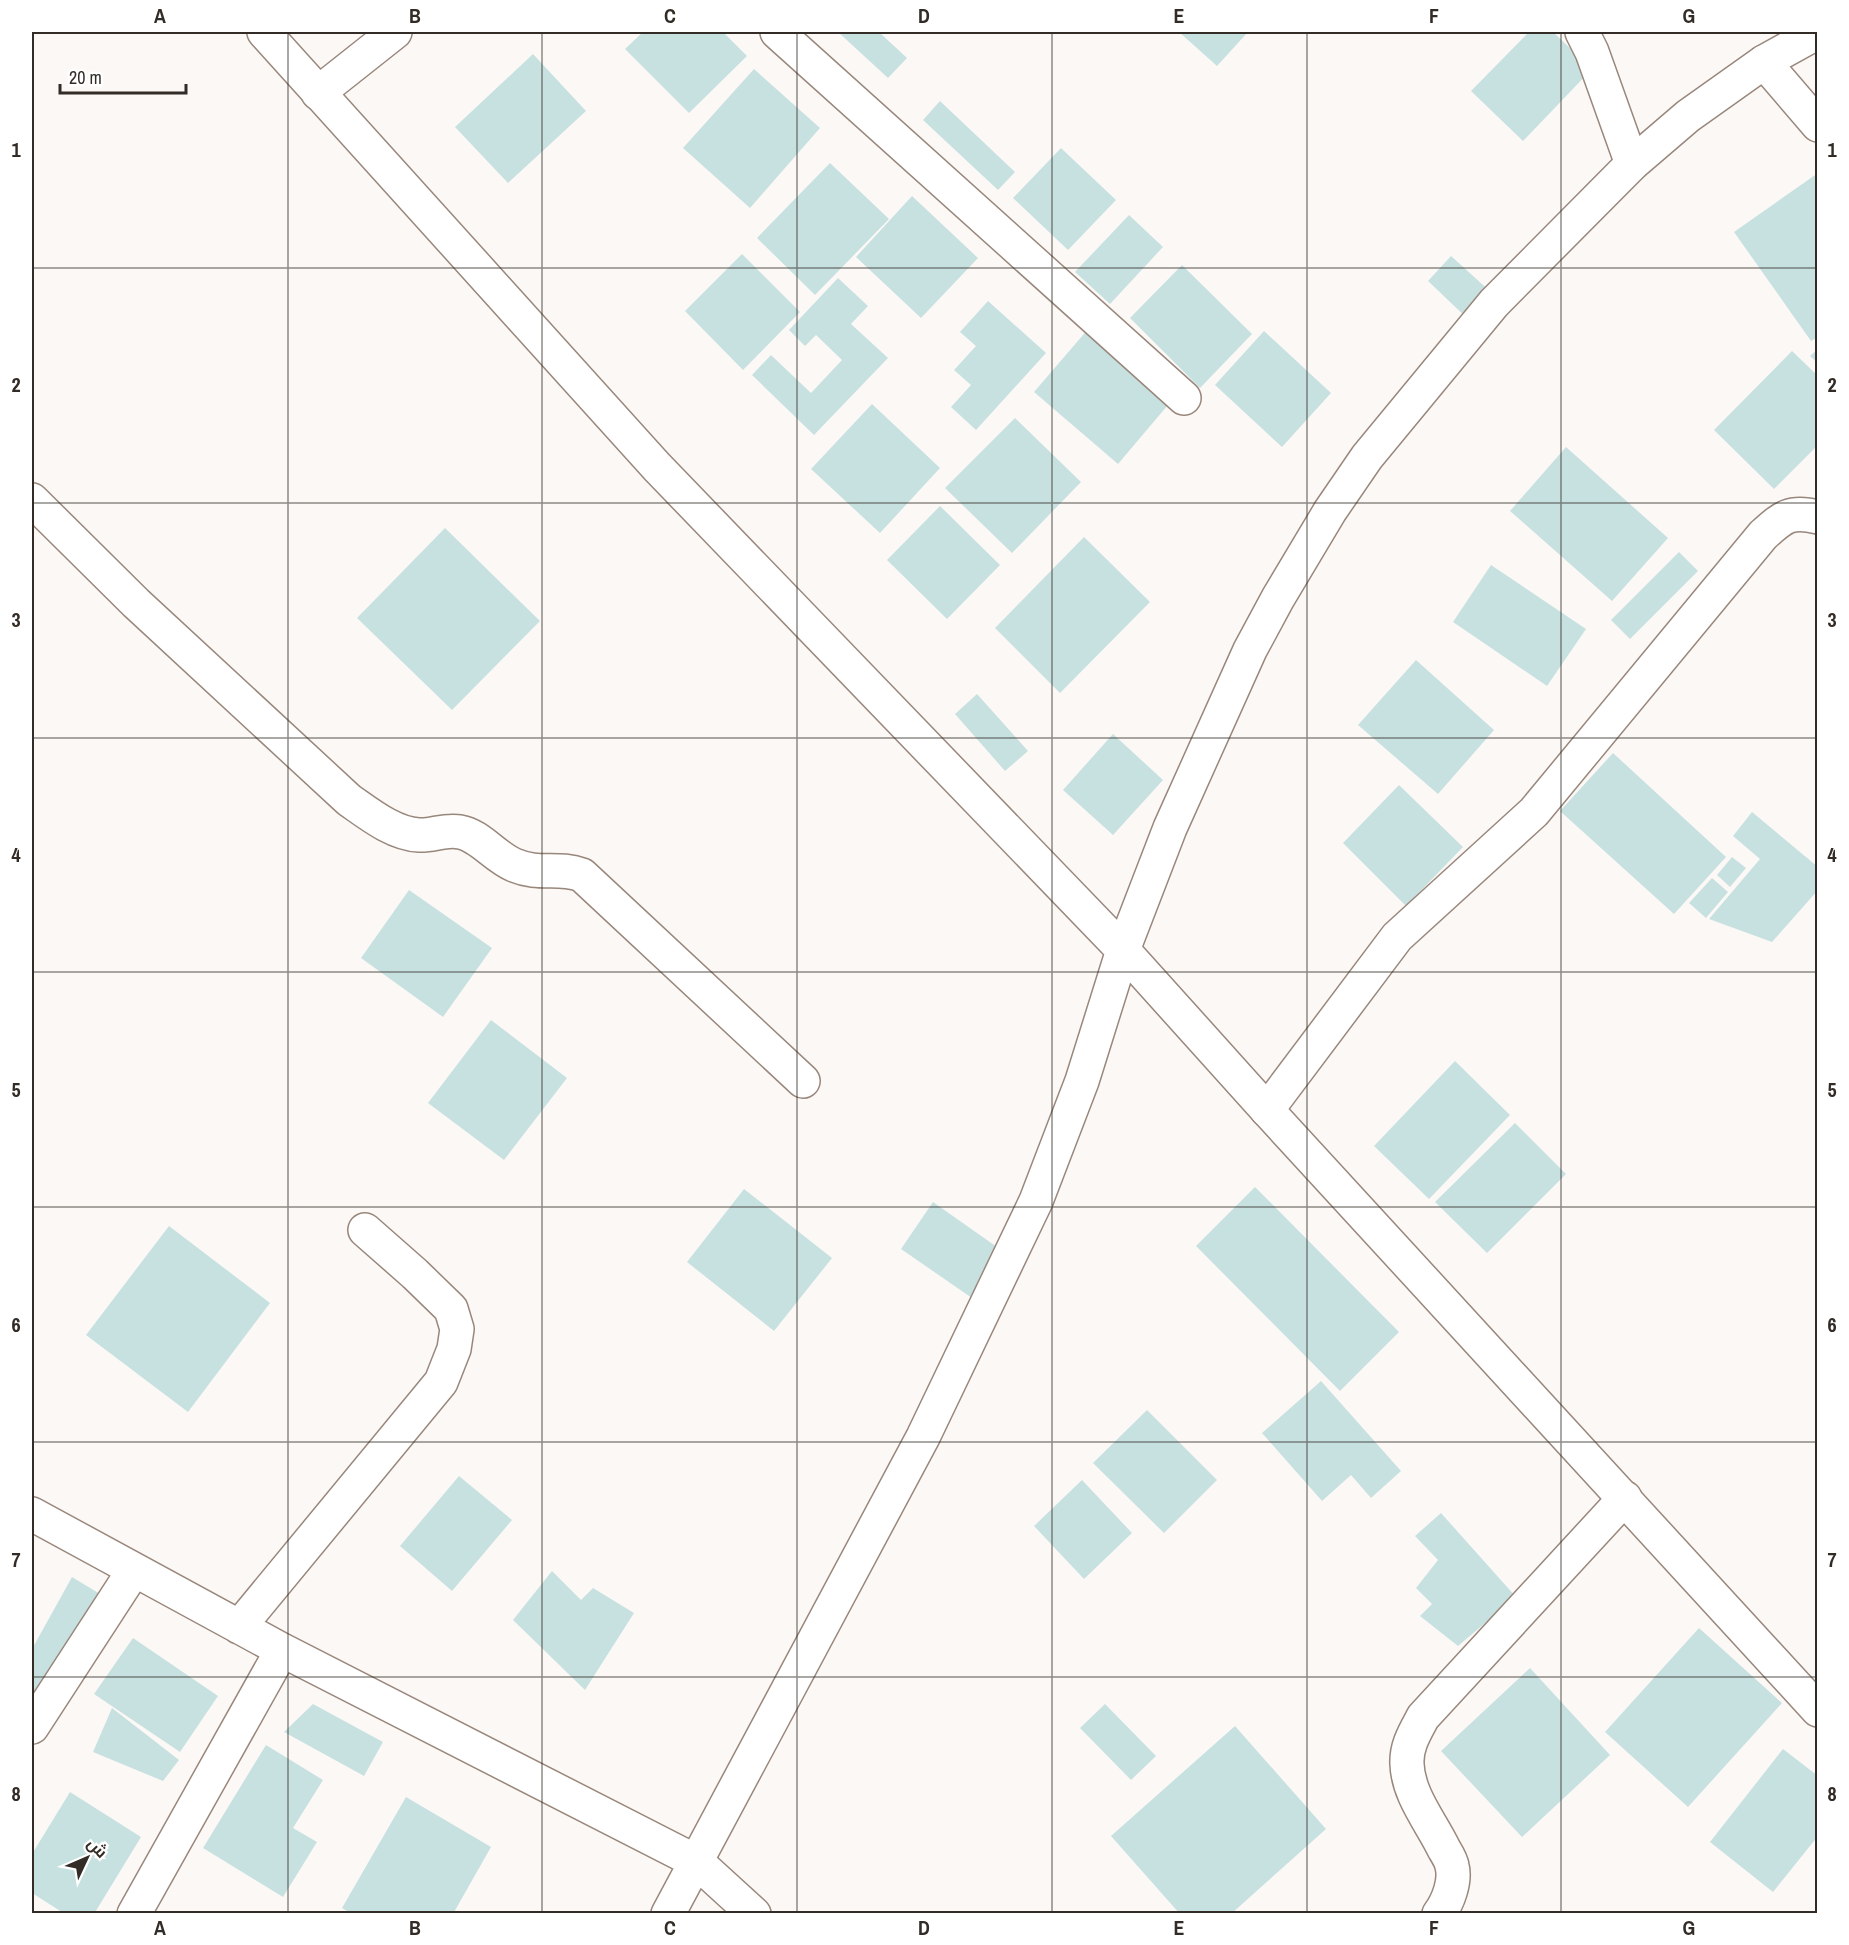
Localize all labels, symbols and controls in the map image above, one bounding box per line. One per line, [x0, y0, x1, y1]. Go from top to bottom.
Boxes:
text: A [154, 2, 166, 29]
text: B [409, 2, 421, 29]
text: C [664, 2, 676, 29]
text: D [918, 2, 930, 29]
text: E [1174, 2, 1185, 29]
text: F [1429, 2, 1439, 29]
text: G [1683, 2, 1695, 29]
scale bar [60, 57, 186, 95]
text: 20 m [69, 65, 102, 90]
text: 1 [11, 136, 21, 163]
text: 1 [1827, 136, 1837, 163]
text: 2 [11, 371, 21, 398]
text: 2 [1827, 371, 1837, 398]
text: 3 [11, 606, 21, 633]
text: 3 [1827, 606, 1837, 633]
text: 4 [11, 841, 21, 868]
text: 4 [1827, 841, 1837, 868]
text: 5 [11, 1076, 21, 1103]
text: 5 [1827, 1076, 1837, 1103]
text: 6 [11, 1311, 21, 1338]
text: 6 [1827, 1311, 1837, 1338]
text: 7 [11, 1546, 21, 1573]
text: 7 [1827, 1546, 1837, 1573]
text: 8 [11, 1780, 21, 1807]
text: 8 [1827, 1780, 1837, 1807]
north arrow [57, 1828, 117, 1888]
text: ش [83, 1833, 113, 1863]
text: A [154, 1914, 166, 1941]
text: B [409, 1914, 421, 1941]
text: C [664, 1914, 676, 1941]
text: D [918, 1914, 930, 1941]
text: E [1174, 1914, 1185, 1941]
text: F [1429, 1914, 1439, 1941]
text: G [1683, 1914, 1695, 1941]

